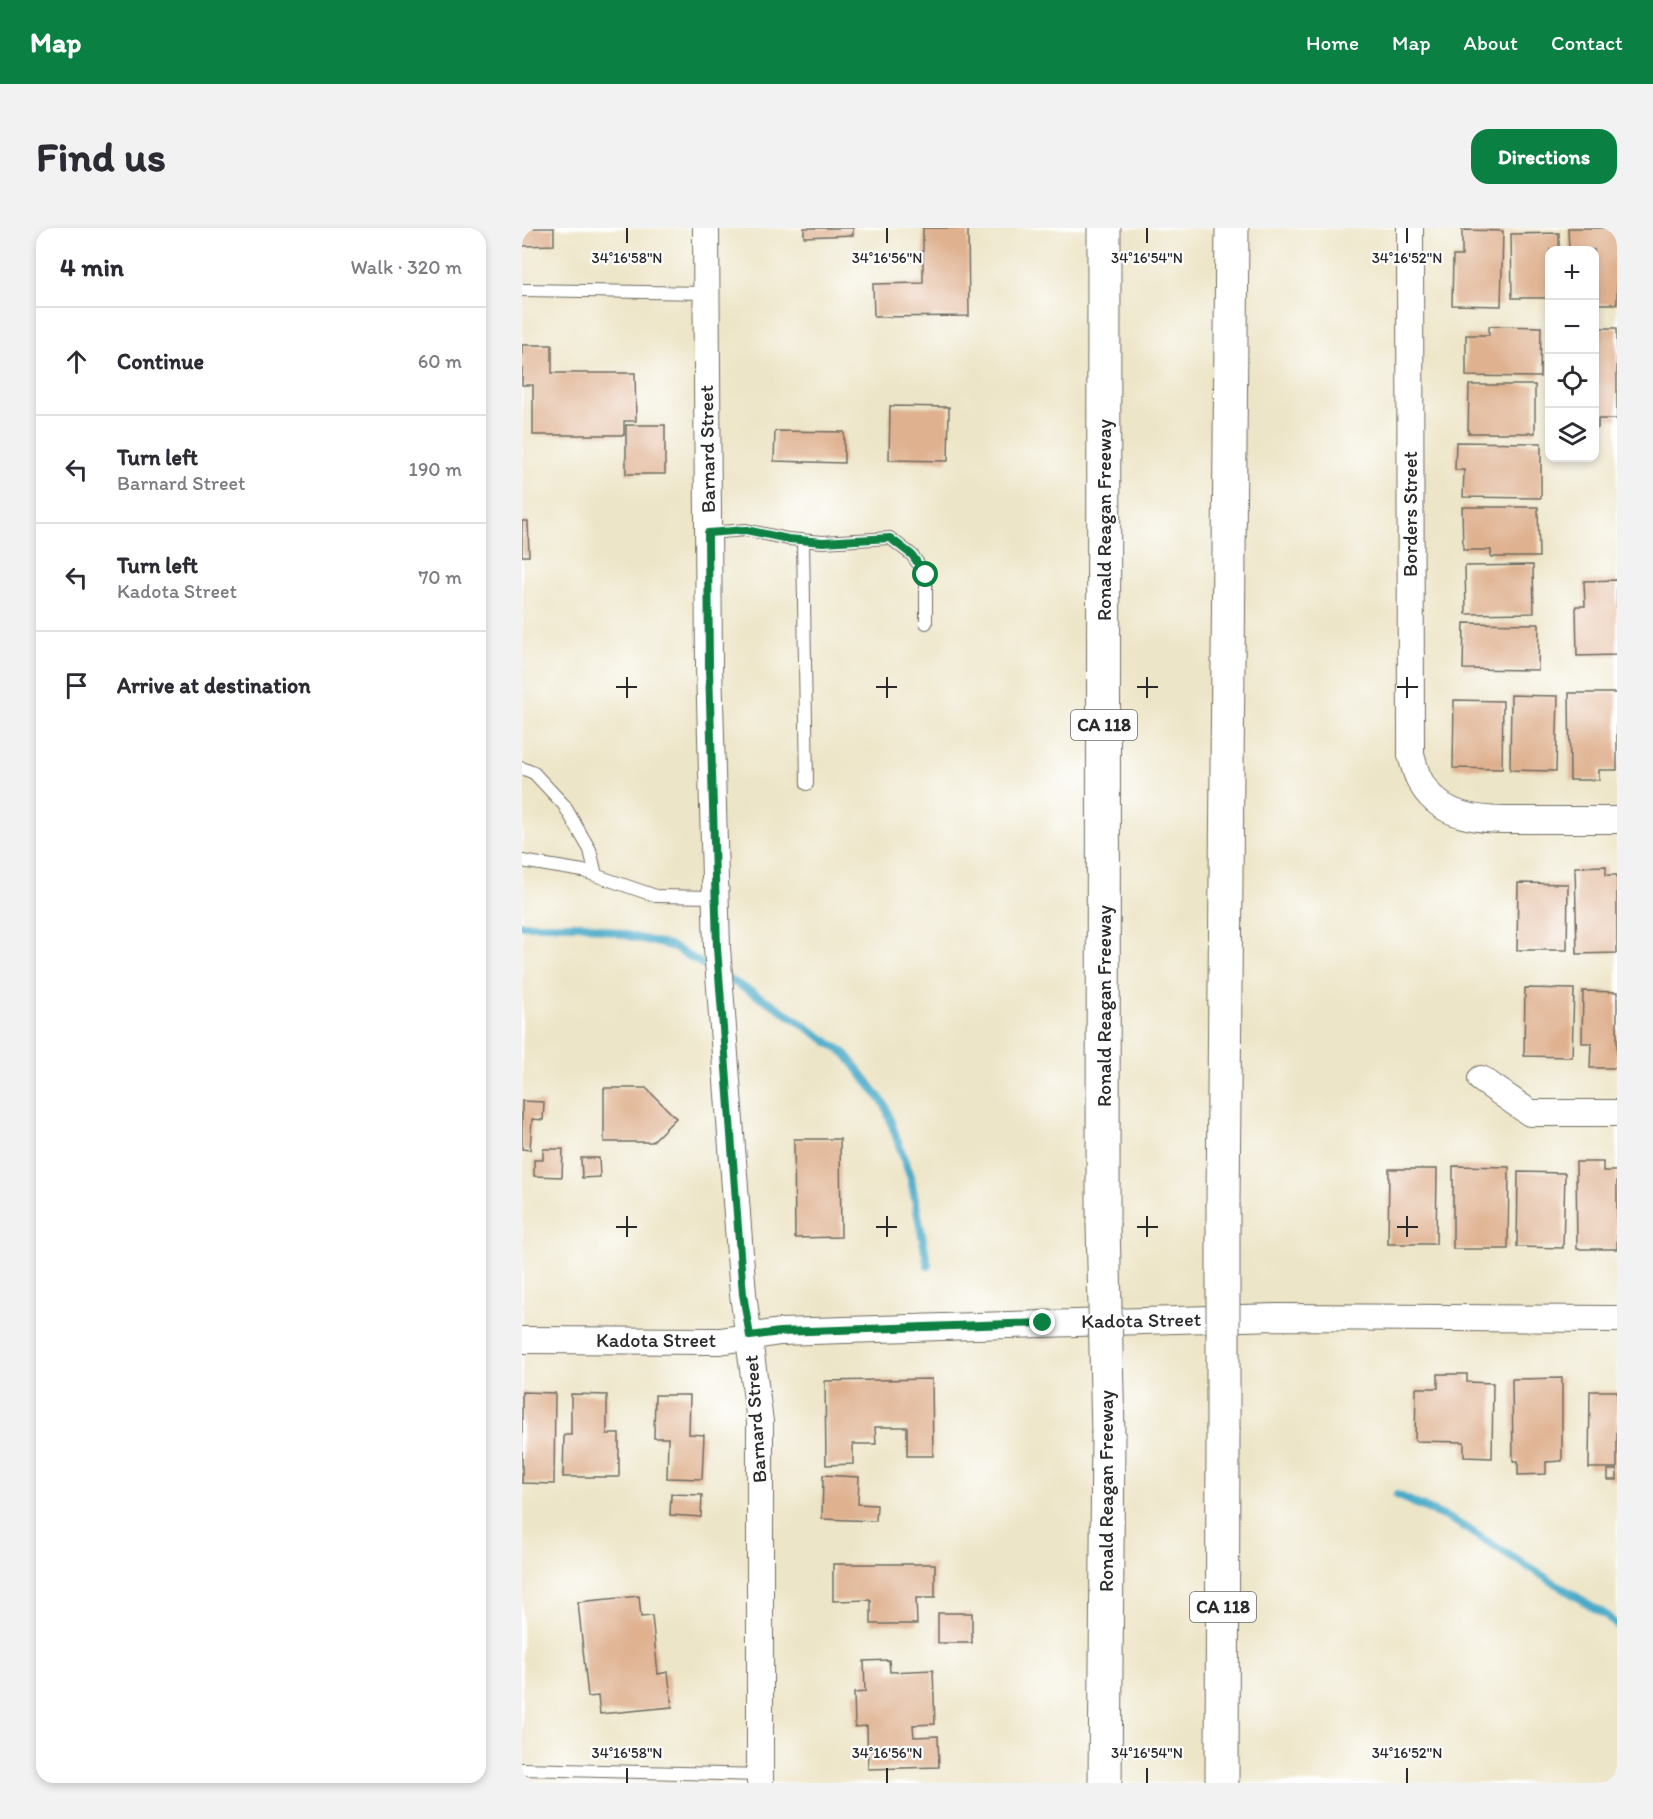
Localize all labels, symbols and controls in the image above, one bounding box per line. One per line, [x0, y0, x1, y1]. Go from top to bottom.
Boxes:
text: Map [30, 25, 81, 59]
text: Home [1306, 30, 1359, 55]
text: Map [1392, 30, 1431, 55]
text: About [1464, 30, 1518, 55]
text: Contact [1551, 30, 1623, 55]
button: Directions [1471, 129, 1617, 184]
text: Find us [36, 131, 166, 182]
map controls [1545, 246, 1599, 462]
button: + [1545, 246, 1599, 300]
text: 34°16'58"N [592, 249, 663, 267]
text: 34°16'56"N [852, 249, 922, 267]
text: 34°16'54"N [1111, 249, 1183, 267]
text: 34°16'52"N [1372, 249, 1442, 267]
text: 4 min [60, 251, 124, 283]
text: Walk · 320 m [350, 255, 462, 279]
button: − [1545, 300, 1599, 354]
icon: ahead [60, 345, 93, 378]
text: Continue [117, 348, 204, 375]
text: 60 m [418, 349, 462, 373]
button: locate [1545, 354, 1599, 408]
street label: Barnard Street [694, 385, 720, 513]
button: layers [1545, 408, 1599, 462]
street label: Ronald Reagan Freeway [1092, 418, 1116, 621]
text: Turn left [117, 444, 198, 471]
street label: Borders Street [1398, 451, 1422, 577]
icon: left [60, 453, 93, 486]
text: 190 m [409, 457, 462, 481]
text: Barnard Street [117, 471, 245, 495]
text: Turn left [117, 552, 198, 579]
icon: left [60, 561, 93, 594]
route start [912, 561, 938, 587]
text: 70 m [418, 565, 462, 589]
text: Kadota Street [117, 579, 237, 603]
icon: arrive [60, 669, 93, 702]
text: Arrive at destination [117, 672, 311, 699]
road number: CA 118 [1071, 710, 1137, 740]
street label: Ronald Reagan Freeway [1092, 904, 1116, 1107]
street label: Kadota Street [1081, 1307, 1202, 1333]
route end [1029, 1309, 1055, 1335]
street label: Kadota Street [596, 1328, 717, 1352]
street label: Barnard Street [739, 1354, 771, 1484]
street label: Ronald Reagan Freeway [1094, 1389, 1118, 1592]
road number: CA 118 [1190, 1592, 1256, 1622]
text: 34°16'58"N [592, 1744, 663, 1762]
text: 34°16'56"N [852, 1744, 922, 1762]
text: 34°16'54"N [1111, 1744, 1183, 1762]
text: 34°16'52"N [1372, 1744, 1442, 1762]

